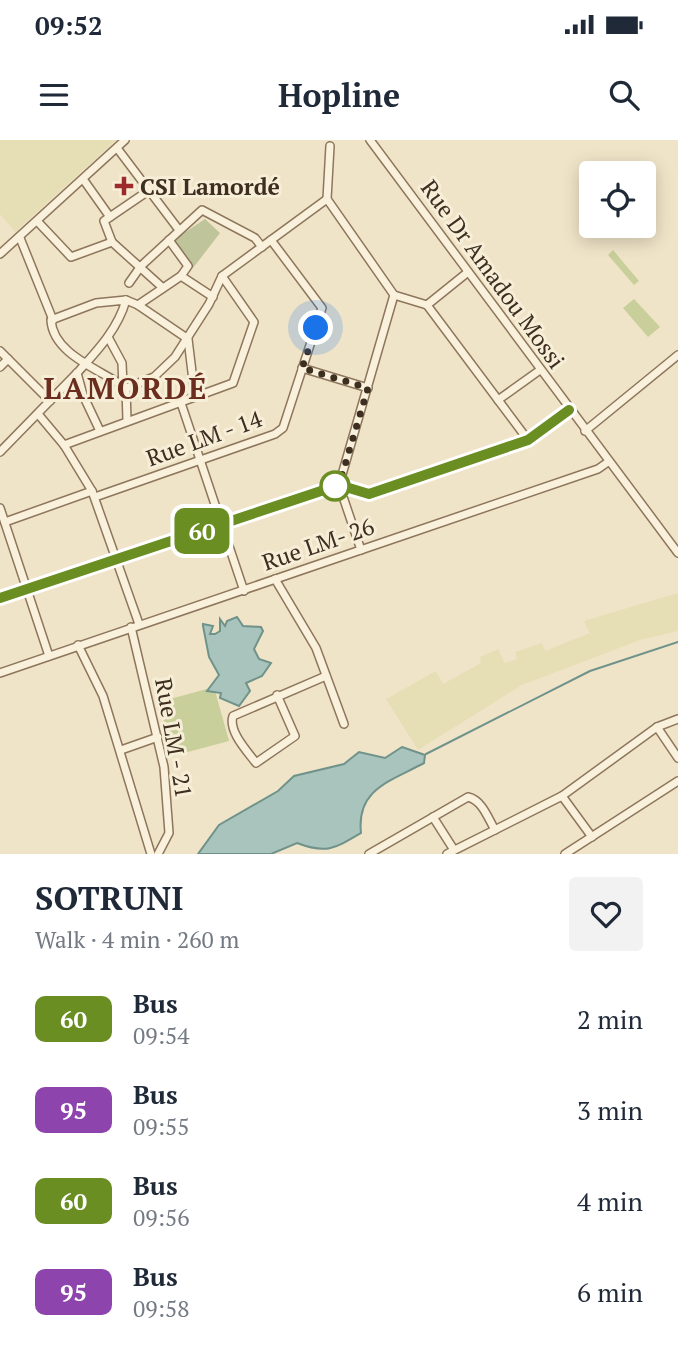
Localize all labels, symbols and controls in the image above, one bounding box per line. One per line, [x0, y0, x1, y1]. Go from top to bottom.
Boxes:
text: 09:52 [35, 8, 103, 42]
text: Hopline [278, 74, 400, 116]
icon: menu [35, 76, 73, 114]
icon: search [605, 76, 643, 114]
map controls [579, 161, 656, 238]
button: locate [579, 161, 656, 238]
place label: CSI Lamordé [140, 171, 280, 202]
street label: Rue Dr Amadou Mossi [414, 173, 572, 375]
marker: CSI Lamordé [114, 176, 134, 196]
your location [298, 310, 333, 345]
district label: LAMORDÉ [44, 368, 209, 408]
street label: Rue LM - 14 [142, 402, 267, 473]
unlabelled marker [320, 471, 350, 501]
line badge: 60 [170, 508, 234, 554]
street label: Rue LM- 26 [258, 510, 378, 578]
text: 60 [188, 515, 216, 547]
street label: Rue LM - 21 [148, 676, 200, 800]
text: SOTRUNI [35, 876, 184, 919]
button: heart [569, 877, 643, 951]
text: Walk · 4 min · 260 m [35, 924, 239, 955]
text: Bus [133, 986, 178, 1020]
text: 2 min [577, 1002, 643, 1036]
text: 60 [60, 1003, 87, 1035]
text: 09:54 [133, 1020, 190, 1051]
text: Bus [133, 1077, 178, 1111]
text: 3 min [577, 1093, 643, 1127]
text: 95 [60, 1094, 87, 1126]
text: 09:55 [133, 1111, 190, 1142]
text: Bus [133, 1168, 178, 1202]
text: 4 min [577, 1184, 643, 1218]
text: 60 [60, 1185, 87, 1217]
text: 09:56 [133, 1202, 190, 1233]
text: Bus [133, 1259, 178, 1293]
text: 6 min [577, 1275, 643, 1309]
text: 95 [60, 1276, 87, 1308]
text: 09:58 [133, 1293, 190, 1324]

